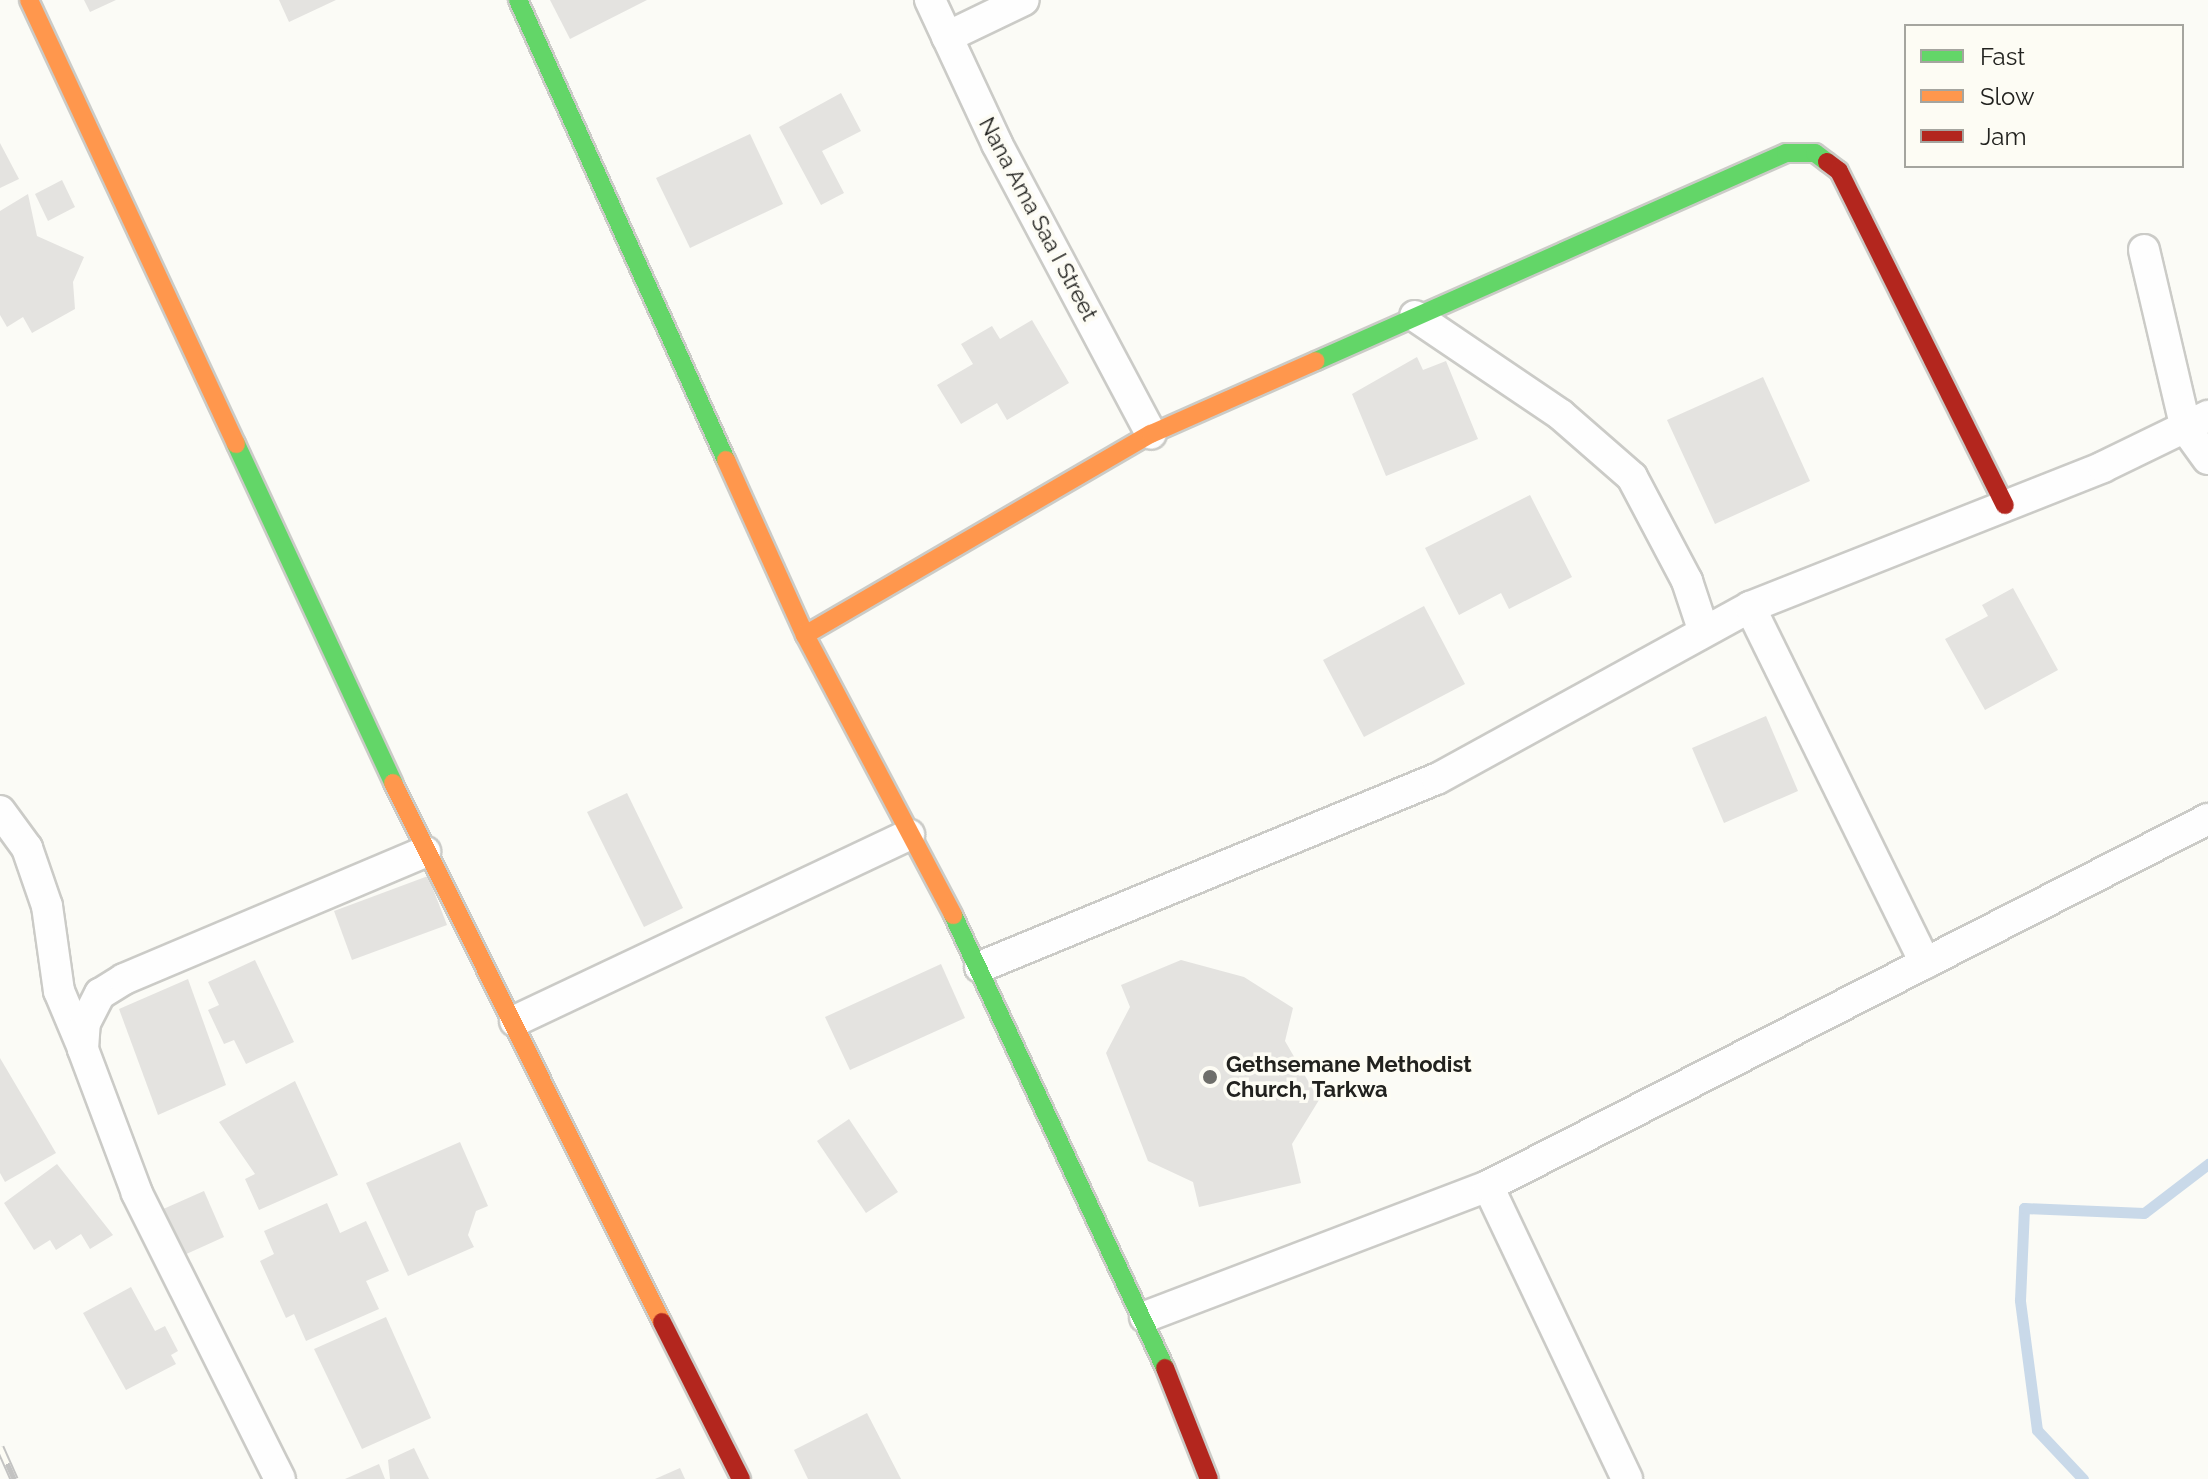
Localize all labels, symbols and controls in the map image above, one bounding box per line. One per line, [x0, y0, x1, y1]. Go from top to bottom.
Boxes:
legend [1904, 24, 2184, 168]
text: Fast [1980, 42, 2025, 71]
text: Slow [1980, 82, 2034, 111]
street label: Nana Ama Saa I Street [973, 113, 1103, 325]
text: Jam [1980, 122, 2026, 151]
place label: Gethsemane Methodist Church, Tarkwa [1226, 1051, 1472, 1102]
marker: Gethsemane Methodist Church, Tarkwa [1201, 1068, 1219, 1086]

